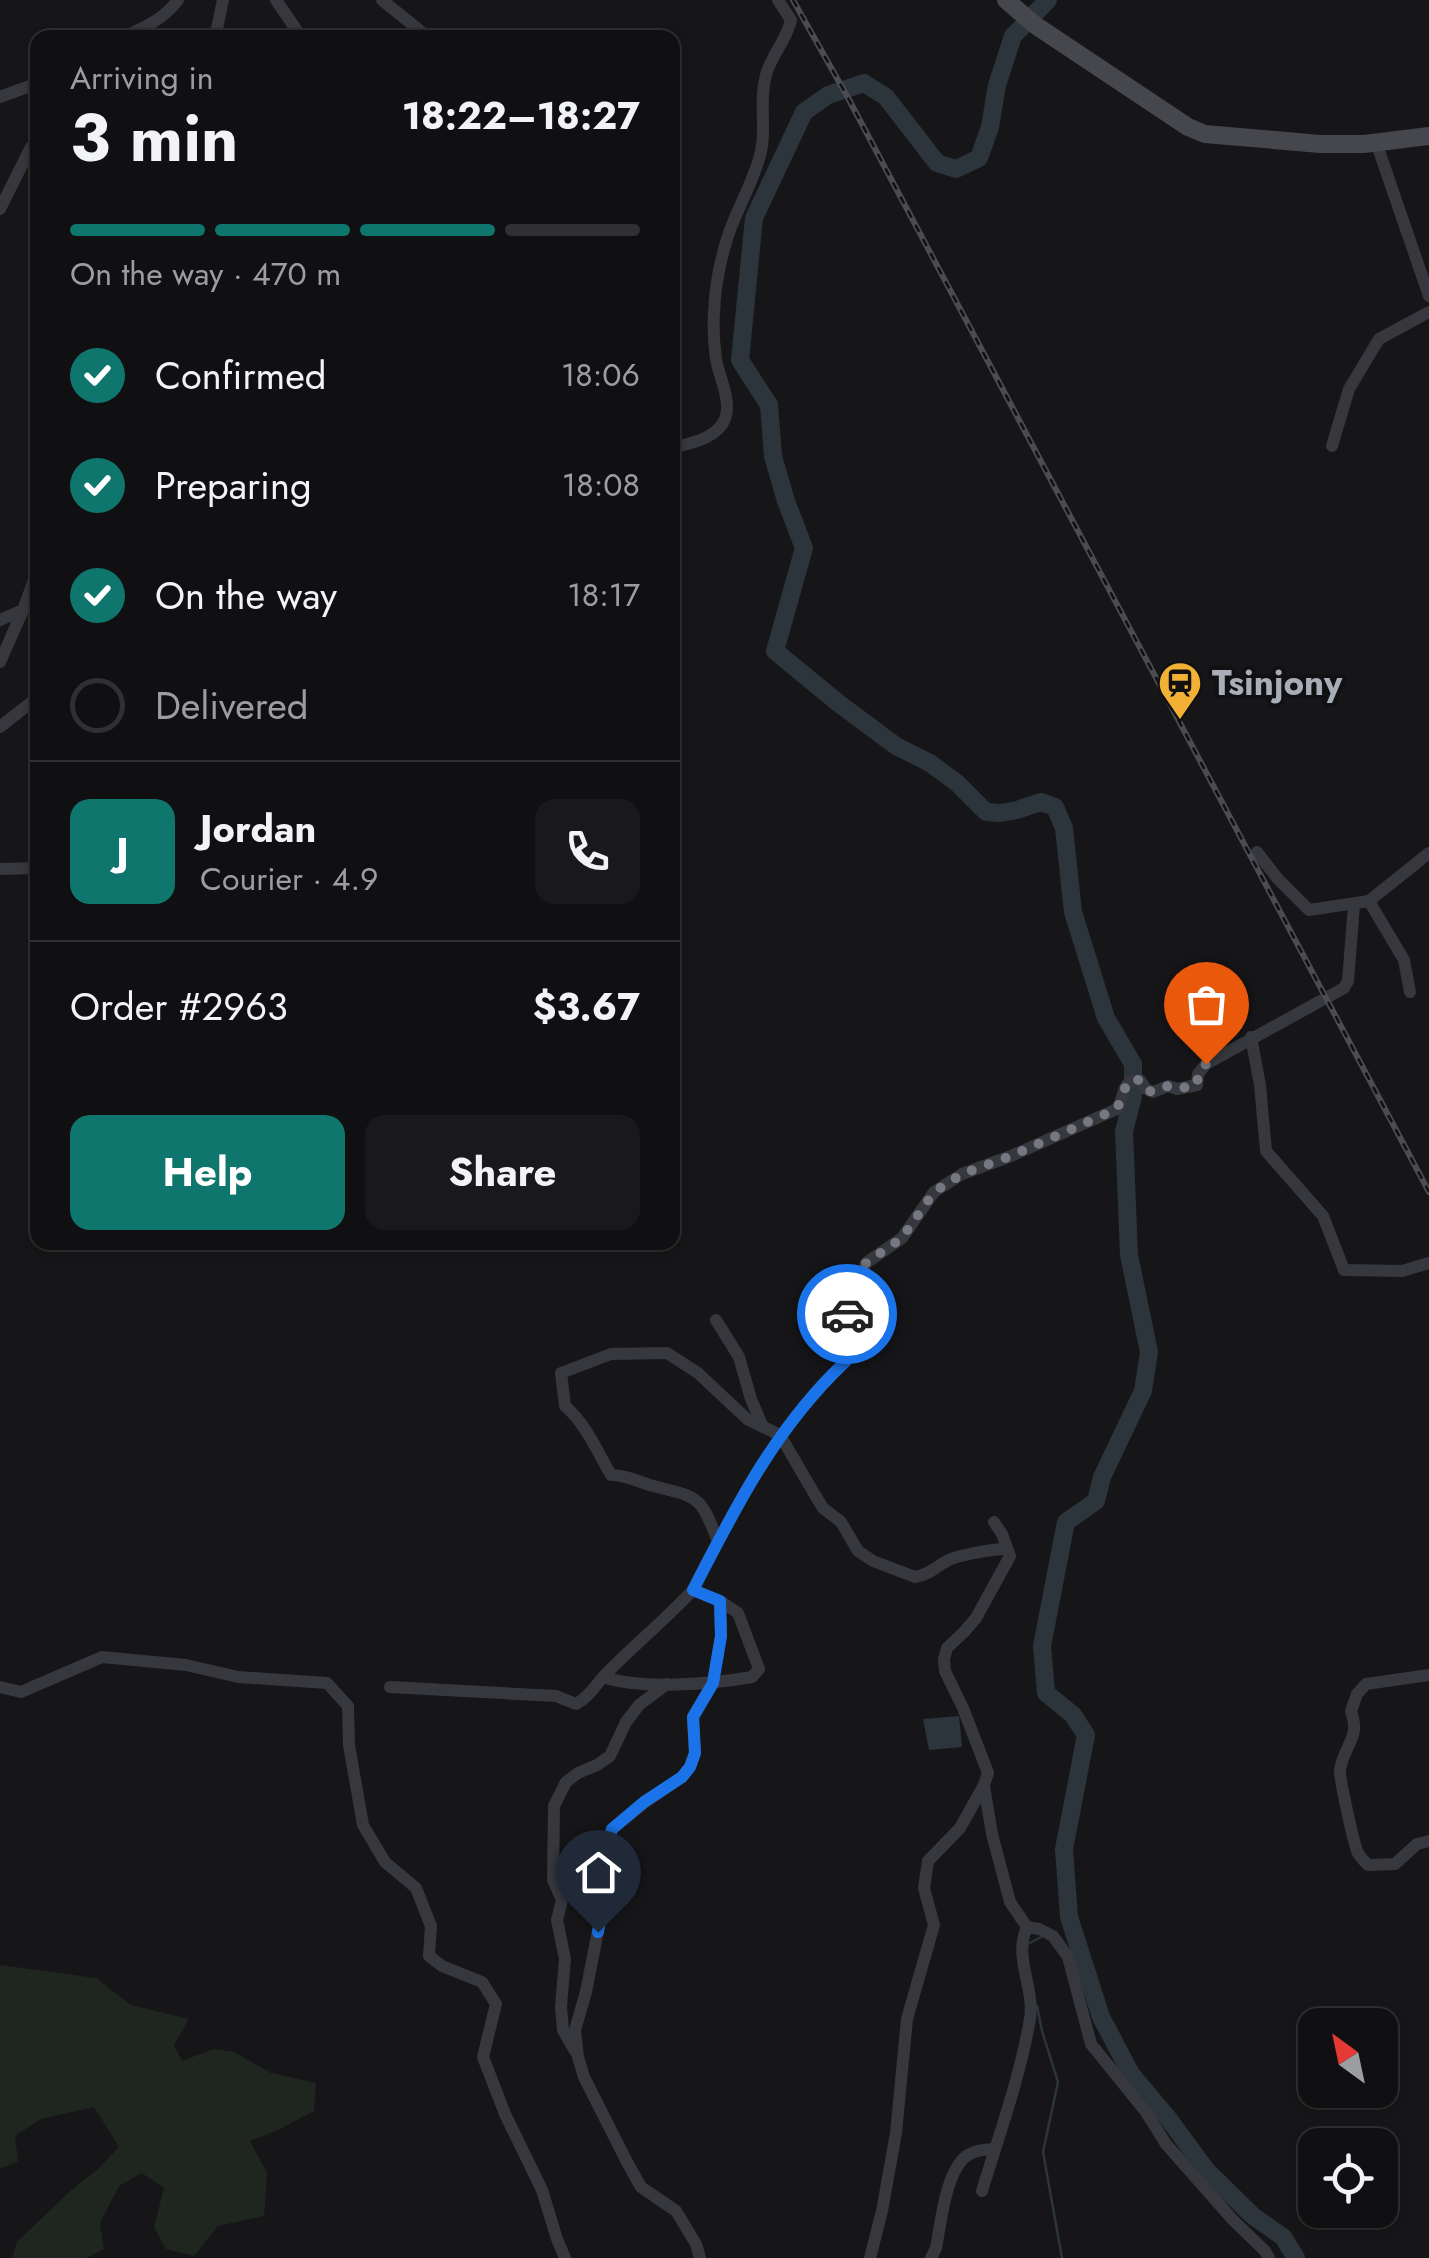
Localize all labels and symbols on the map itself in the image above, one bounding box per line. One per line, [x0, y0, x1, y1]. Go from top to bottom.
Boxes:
place label: Tsinjony [1212, 658, 1343, 708]
station icon: Tsinjony [1157, 660, 1203, 721]
pin [1164, 962, 1249, 1065]
courier [797, 1264, 897, 1364]
pin [556, 1830, 641, 1933]
north arrow [1298, 2008, 1398, 2108]

